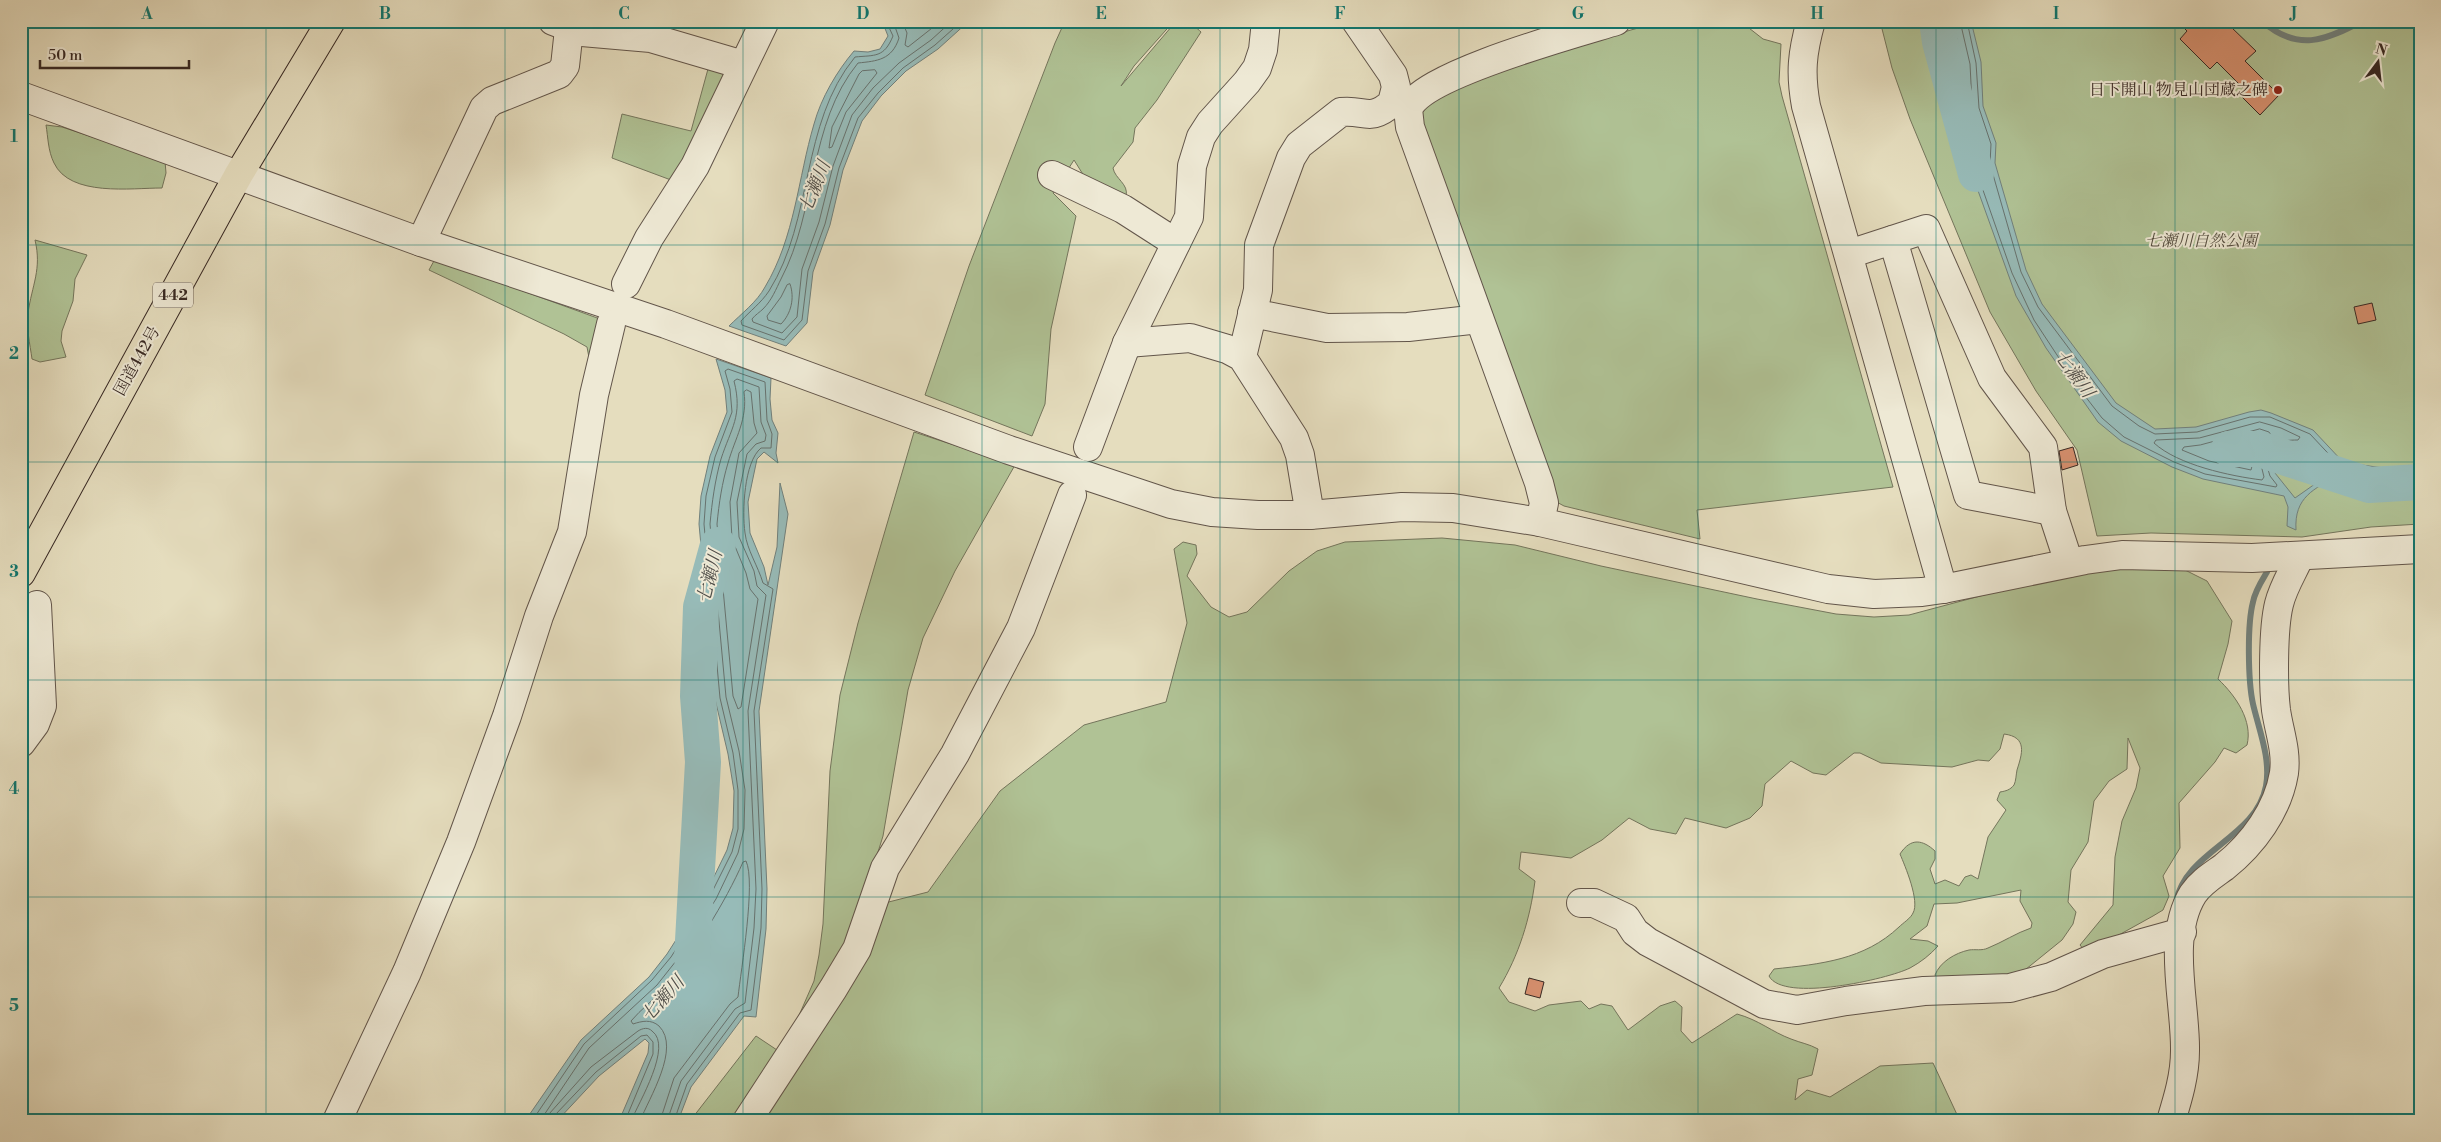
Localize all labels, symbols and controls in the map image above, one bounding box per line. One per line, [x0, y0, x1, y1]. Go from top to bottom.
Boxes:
text: A [140, 4, 153, 24]
text: B [379, 4, 391, 24]
text: C [618, 4, 630, 24]
text: D [857, 4, 870, 24]
text: E [1095, 4, 1107, 24]
text: F [1334, 4, 1346, 24]
text: G [1572, 4, 1585, 24]
text: H [1810, 4, 1824, 24]
text: I [2053, 4, 2059, 24]
text: J [2289, 4, 2297, 24]
scale bar [40, 38, 189, 70]
north arrow [2354, 38, 2404, 88]
text: N [2373, 40, 2389, 61]
text: 50 m [48, 46, 82, 65]
place label: 日下開山 物見山団蔵之碑 [2089, 80, 2268, 100]
marker: 日下開山 物見山団蔵之碑 [2272, 84, 2284, 96]
text: 1 [10, 127, 18, 147]
water label: 七瀬川 [794, 156, 837, 216]
park label: 七瀬川自然公園 [2145, 231, 2260, 251]
road number: 442 [153, 282, 193, 308]
street label: 国道442号 [110, 323, 164, 399]
text: 2 [9, 344, 19, 364]
water label: 七瀬川 [2049, 345, 2100, 404]
water label: 七瀬川 [692, 546, 728, 606]
text: 3 [9, 562, 19, 582]
text: 4 [9, 779, 20, 799]
water label: 七瀬川 [636, 970, 691, 1027]
text: 5 [9, 996, 19, 1016]

